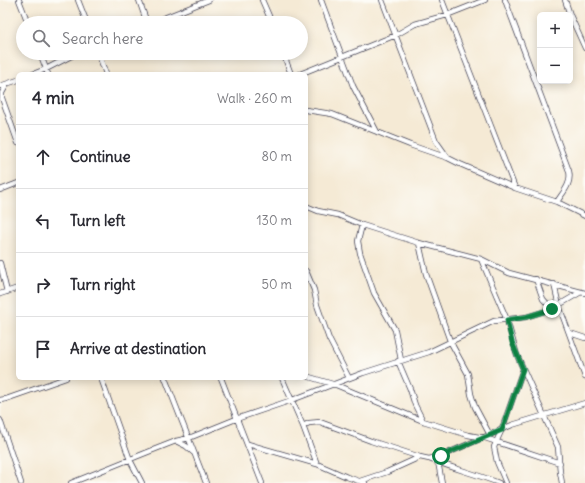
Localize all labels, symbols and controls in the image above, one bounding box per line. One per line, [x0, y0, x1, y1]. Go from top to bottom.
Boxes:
map controls [537, 12, 573, 84]
button: + [537, 12, 573, 48]
search box [16, 16, 308, 60]
icon: search [30, 27, 52, 49]
text: Search here [62, 29, 143, 48]
button: − [537, 48, 573, 84]
text: 4 min [32, 87, 74, 109]
text: Walk · 260 m [217, 90, 292, 107]
icon: ahead [32, 146, 54, 168]
text: Continue [70, 147, 131, 166]
text: 80 m [261, 148, 292, 165]
icon: left [32, 210, 54, 232]
text: Turn left [70, 211, 125, 230]
text: 130 m [256, 212, 292, 229]
icon: right [32, 274, 54, 296]
text: Turn right [70, 275, 135, 294]
text: 50 m [261, 276, 292, 293]
route end [543, 300, 561, 318]
icon: arrive [32, 338, 54, 360]
text: Arrive at destination [70, 339, 206, 358]
route start [432, 447, 450, 465]

